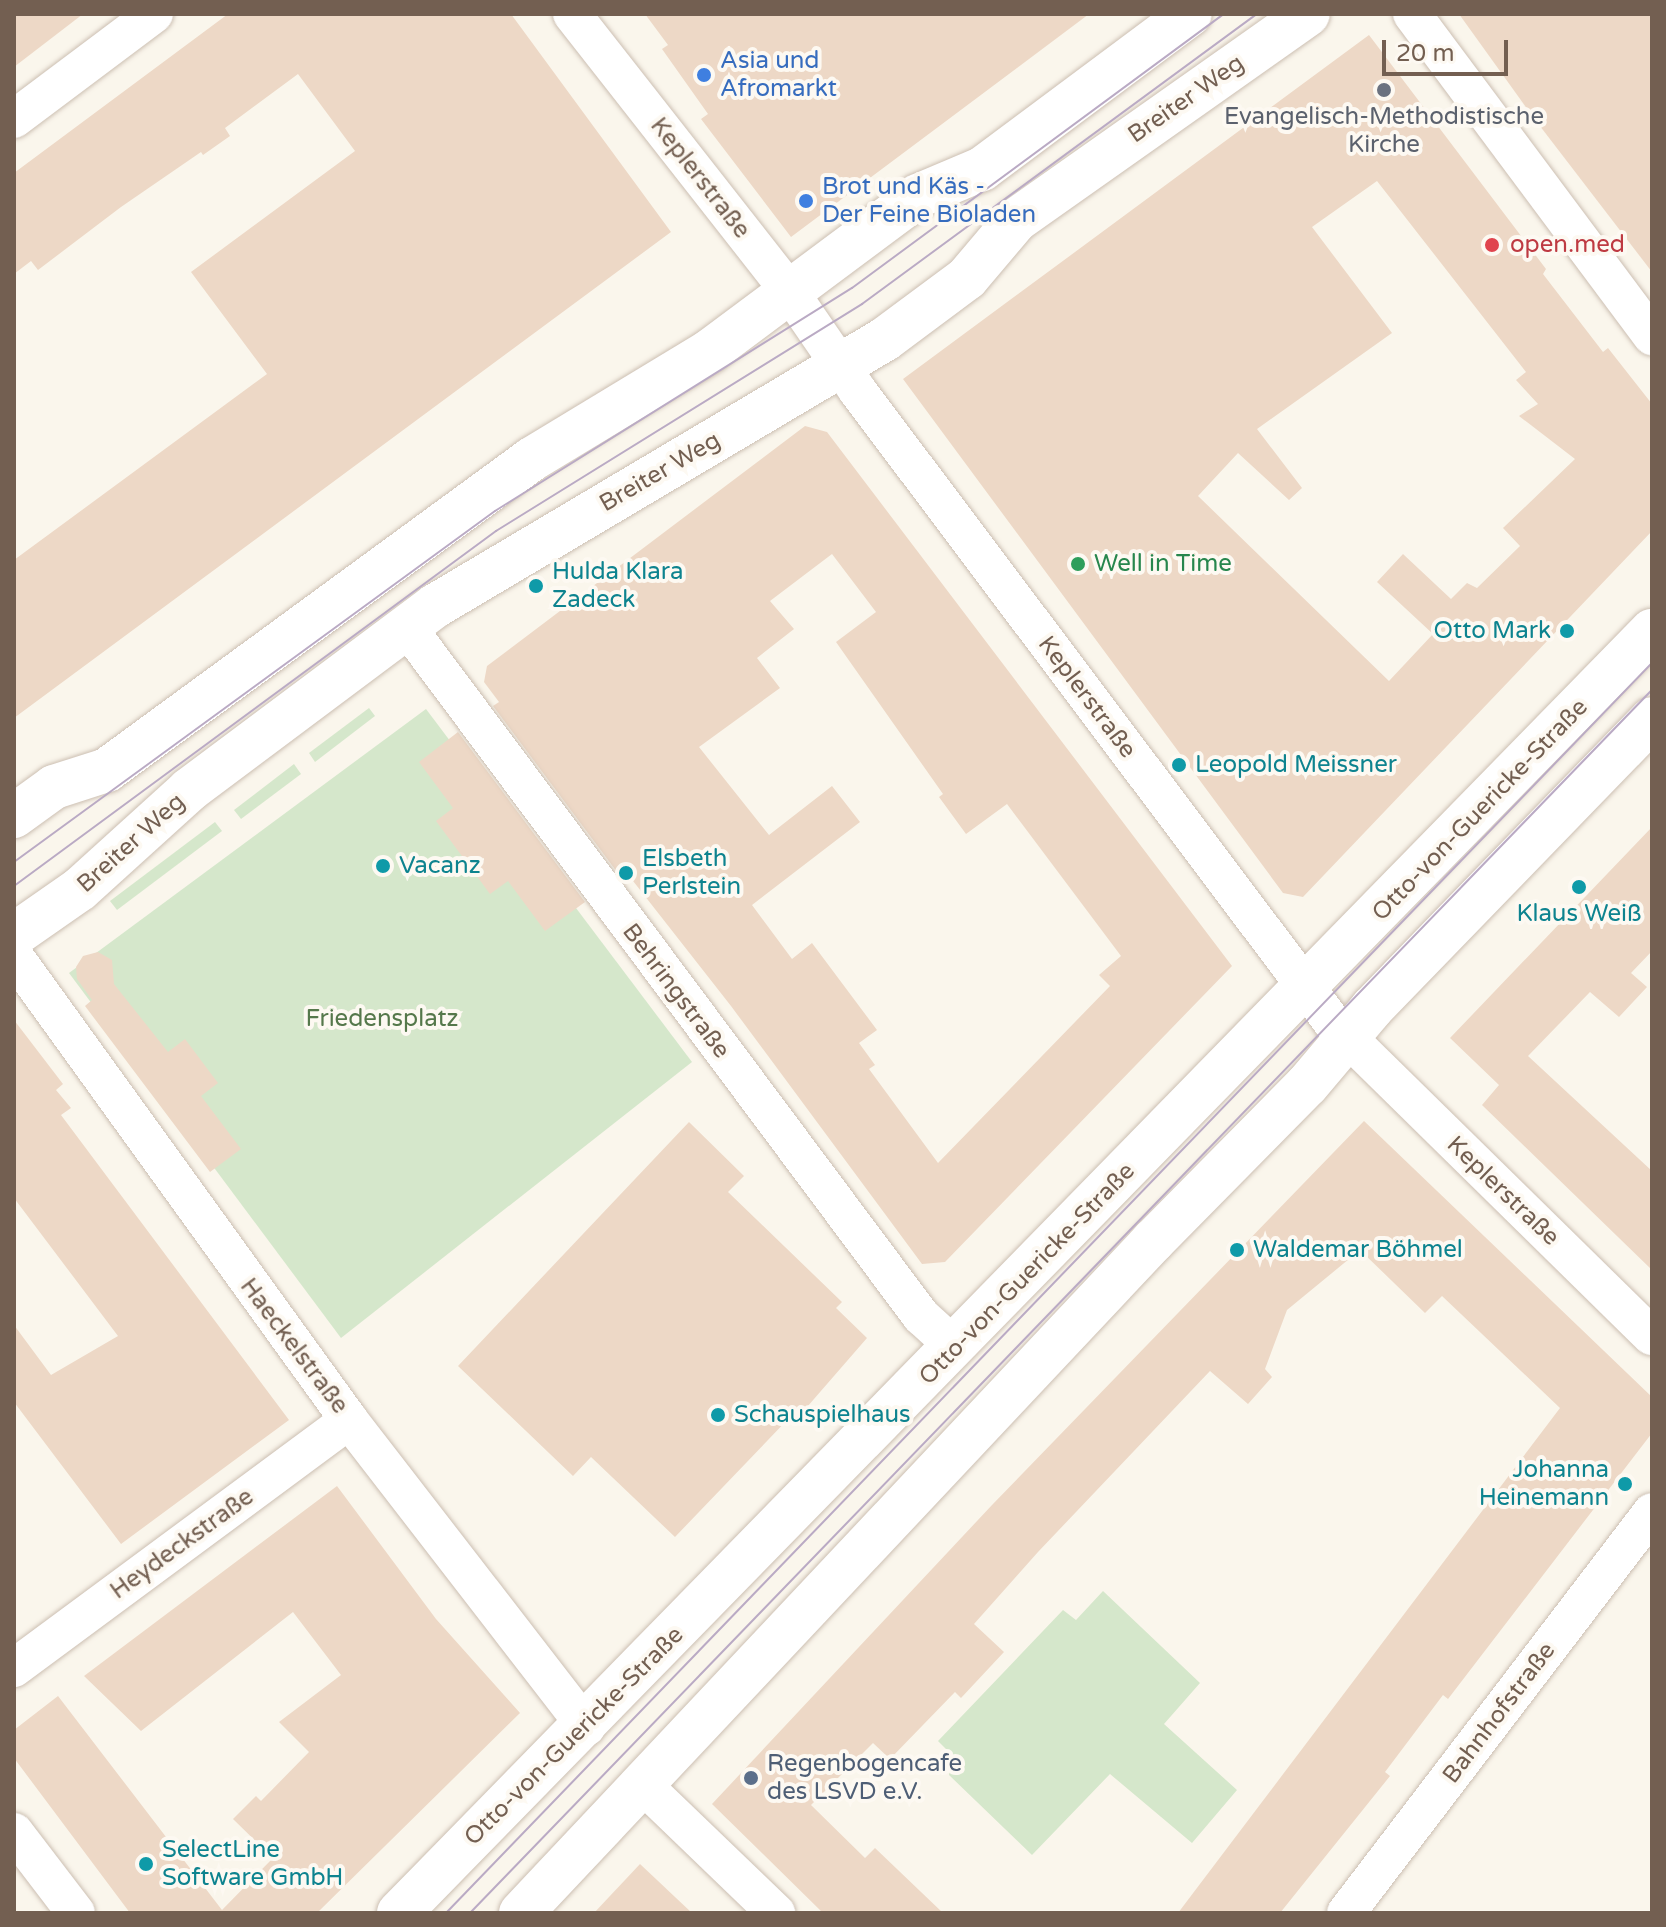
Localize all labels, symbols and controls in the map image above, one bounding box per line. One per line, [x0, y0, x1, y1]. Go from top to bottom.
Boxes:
scale bar [1386, 24, 1512, 74]
text: 20 m [1396, 39, 1454, 68]
place label: Asia und Afromarkt [720, 47, 837, 103]
street label: Breiter Weg [1123, 49, 1249, 149]
marker: Asia und Afromarkt [695, 66, 713, 84]
marker: Evangelisch-Methodistische Kirche [1375, 81, 1393, 99]
place label: Evangelisch-Methodistische Kirche [1224, 103, 1544, 159]
street label: Keplerstraße [644, 112, 756, 244]
place label: Brot und Käs - Der Feine Bioladen [822, 173, 1036, 229]
marker: Brot und Käs - Der Feine Bioladen [797, 192, 815, 210]
place label: open.med [1510, 231, 1625, 259]
marker: open.med [1481, 234, 1503, 256]
street label: Breiter Weg [594, 426, 726, 518]
place label: Well in Time [1094, 550, 1232, 578]
marker: Well in Time [1069, 555, 1087, 573]
place label: Hulda Klara Zadeck [552, 558, 683, 614]
marker: Hulda Klara Zadeck [527, 577, 545, 595]
place label: Otto Mark [1434, 617, 1551, 645]
marker: Otto Mark [1558, 622, 1576, 640]
street label: Keplerstraße [1032, 630, 1142, 764]
street label: Otto-von-Guericke-Straße [1366, 693, 1594, 927]
place label: Leopold Meissner [1195, 751, 1397, 779]
marker: Leopold Meissner [1170, 756, 1188, 774]
street label: Breiter Weg [71, 787, 191, 899]
place label: Elsbeth Perlstein [642, 845, 741, 901]
place label: Vacanz [399, 852, 481, 880]
marker: Vacanz [374, 857, 392, 875]
marker: Elsbeth Perlstein [617, 864, 635, 882]
marker: Klaus Weiß [1570, 878, 1588, 896]
place label: Klaus Weiß [1516, 900, 1642, 928]
street label: Behringstraße [616, 918, 736, 1064]
park label: Friedensplatz [306, 1005, 458, 1033]
street label: Keplerstraße [1441, 1130, 1565, 1252]
street label: Otto-von-Guericke-Straße [913, 1157, 1141, 1391]
place label: Waldemar Böhmel [1253, 1236, 1463, 1264]
marker: Waldemar Böhmel [1228, 1241, 1246, 1259]
street label: Haeckelstraße [234, 1273, 354, 1419]
place label: Schauspielhaus [734, 1401, 911, 1429]
marker: Schauspielhaus [709, 1406, 727, 1424]
place label: Johanna Heinemann [1479, 1456, 1609, 1512]
marker: Johanna Heinemann [1616, 1475, 1634, 1493]
street label: Heydeckstraße [105, 1482, 259, 1606]
street label: Otto-von-Guericke-Straße [459, 1621, 689, 1851]
street label: Bahnhofstraße [1437, 1637, 1561, 1789]
place label: Regenbogencafe des LSVD e.V. [767, 1750, 962, 1806]
marker: Regenbogencafe des LSVD e.V. [742, 1769, 760, 1787]
place label: SelectLine Software GmbH [162, 1836, 343, 1892]
marker: SelectLine Software GmbH [137, 1855, 155, 1873]

